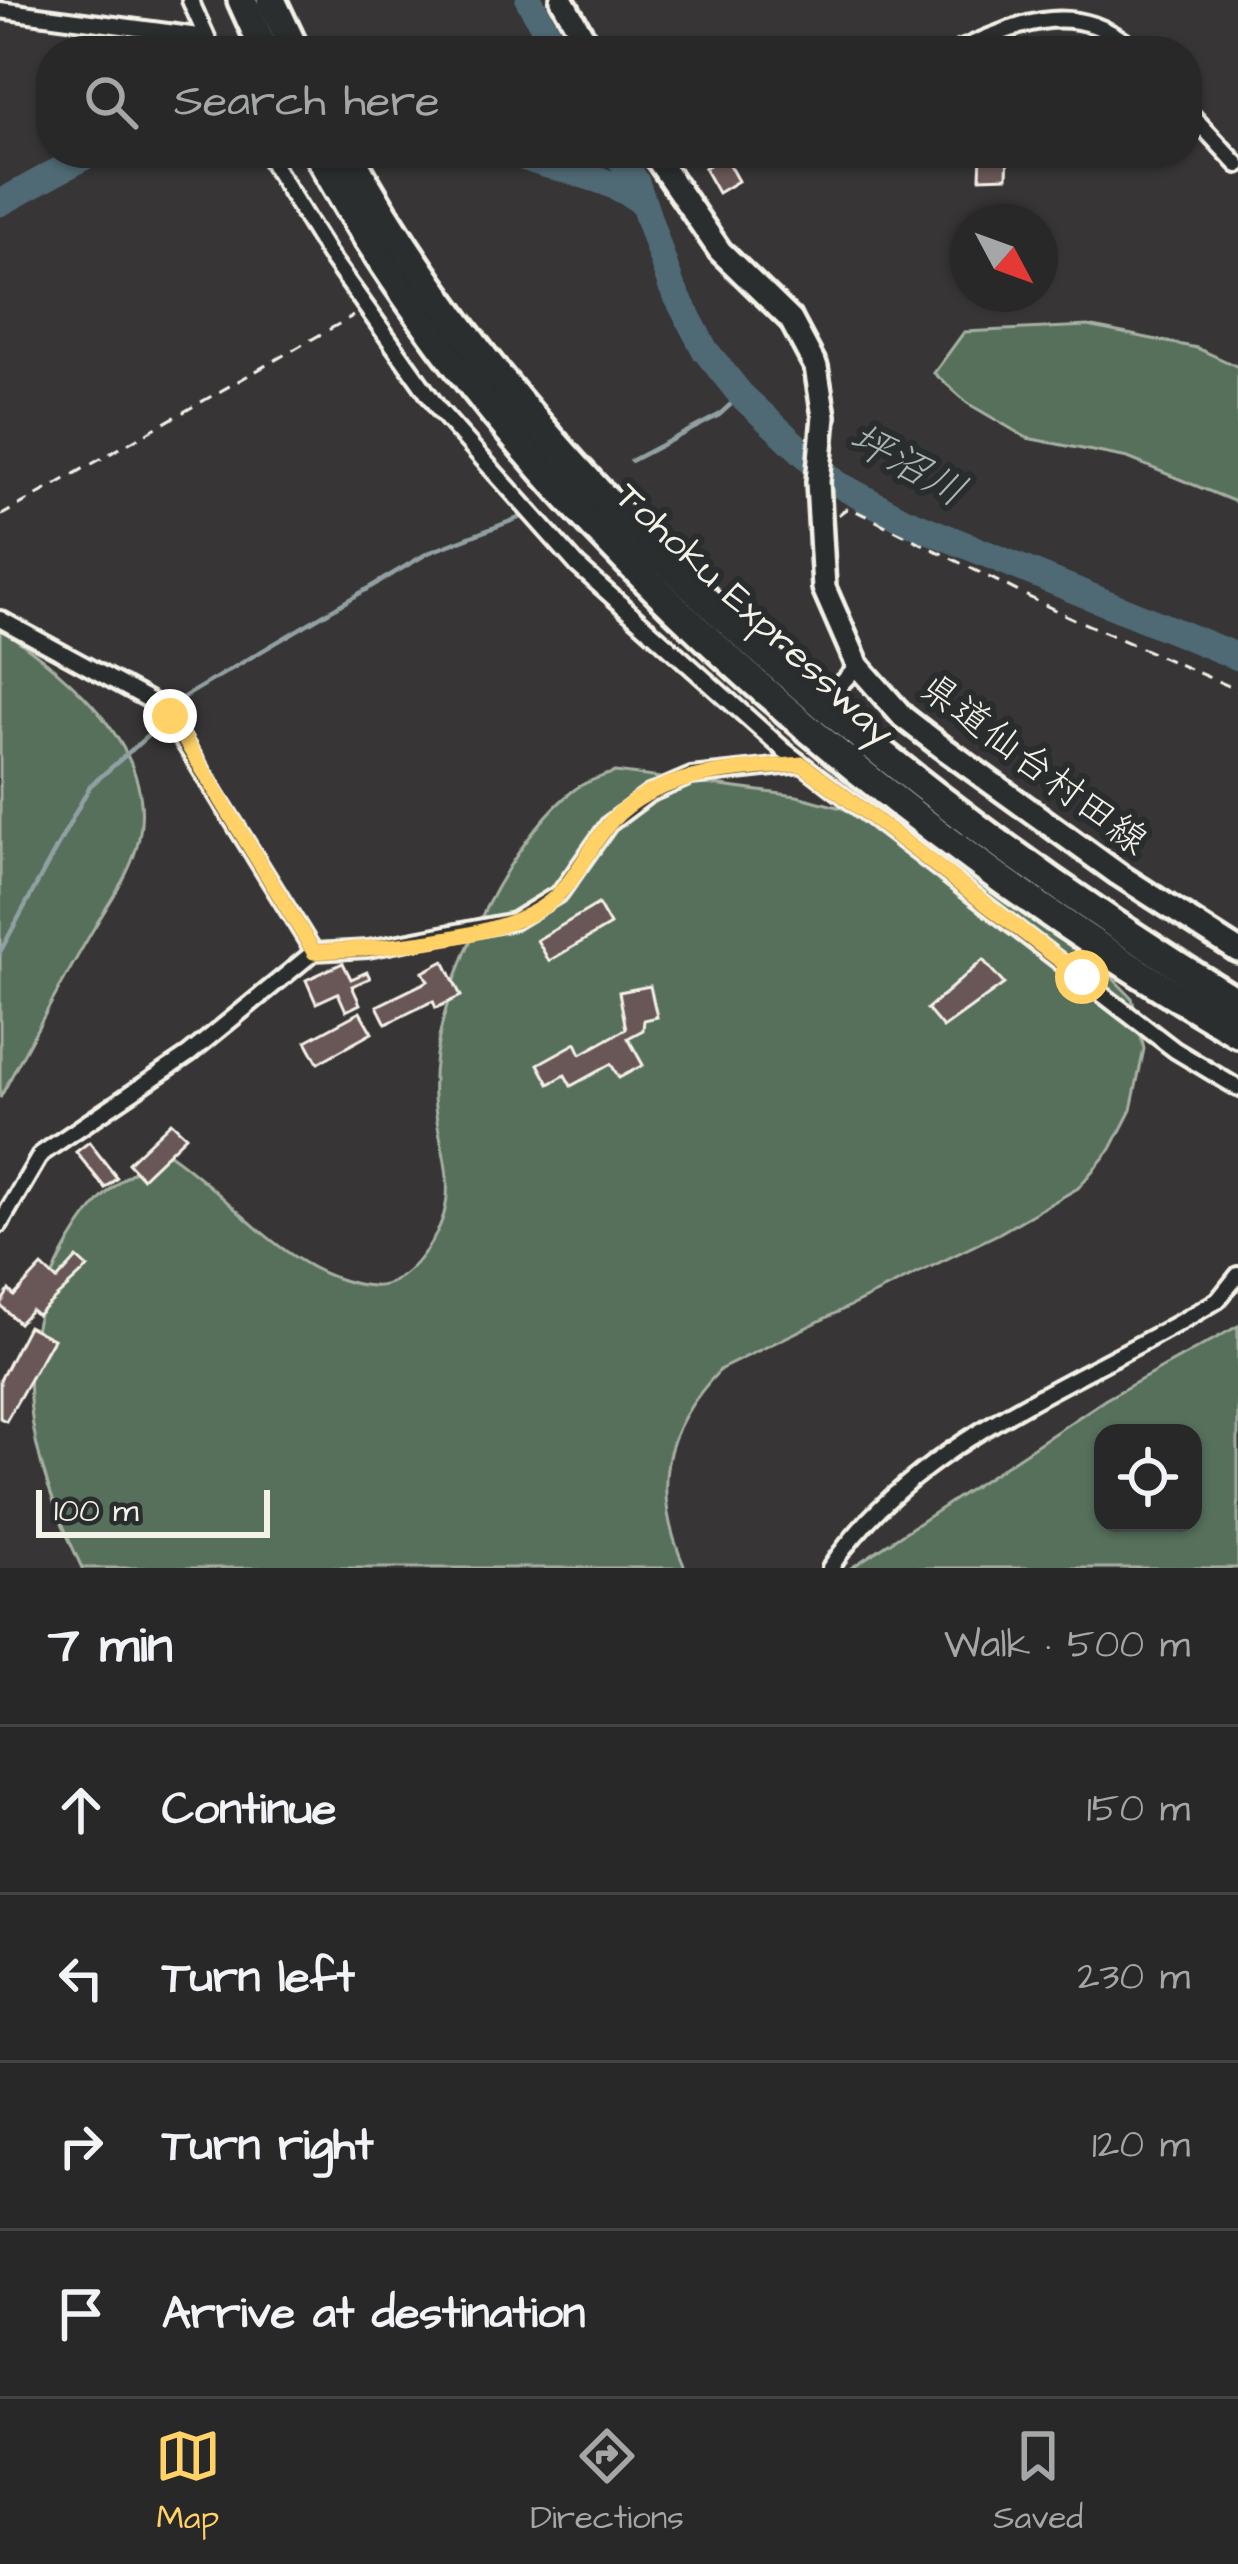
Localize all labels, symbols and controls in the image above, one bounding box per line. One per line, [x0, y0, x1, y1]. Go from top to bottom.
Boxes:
search box [36, 36, 1202, 168]
icon: search [78, 69, 144, 135]
text: Search here [174, 71, 440, 133]
north arrow [950, 204, 1058, 312]
water label: 坪沼川 [838, 410, 976, 522]
street label: Tohoku Expressway [602, 471, 906, 760]
street label: 県道仙台村田線 [908, 661, 1158, 869]
route end [143, 689, 197, 743]
route start [1055, 950, 1109, 1004]
map controls [1094, 1424, 1202, 1532]
button: locate [1094, 1424, 1202, 1532]
scale bar [36, 1484, 270, 1537]
text: 100 m [54, 1488, 139, 1534]
text: 7 min [48, 1611, 173, 1682]
text: Walk · 500 m [944, 1619, 1190, 1673]
icon: ahead [48, 1777, 114, 1843]
text: Continue [162, 1779, 336, 1841]
text: 150 m [1087, 1783, 1190, 1837]
icon: left [48, 1945, 114, 2011]
text: Turn left [162, 1947, 355, 2009]
text: 230 m [1077, 1951, 1190, 2005]
icon: right [48, 2113, 114, 2179]
text: Turn right [162, 2115, 374, 2177]
text: 120 m [1092, 2119, 1190, 2173]
icon: arrive [48, 2281, 114, 2347]
text: Arrive at destination [162, 2283, 585, 2345]
tab: Map [155, 2423, 221, 2541]
tab: Directions [530, 2423, 684, 2541]
tab: Saved [993, 2423, 1083, 2541]

